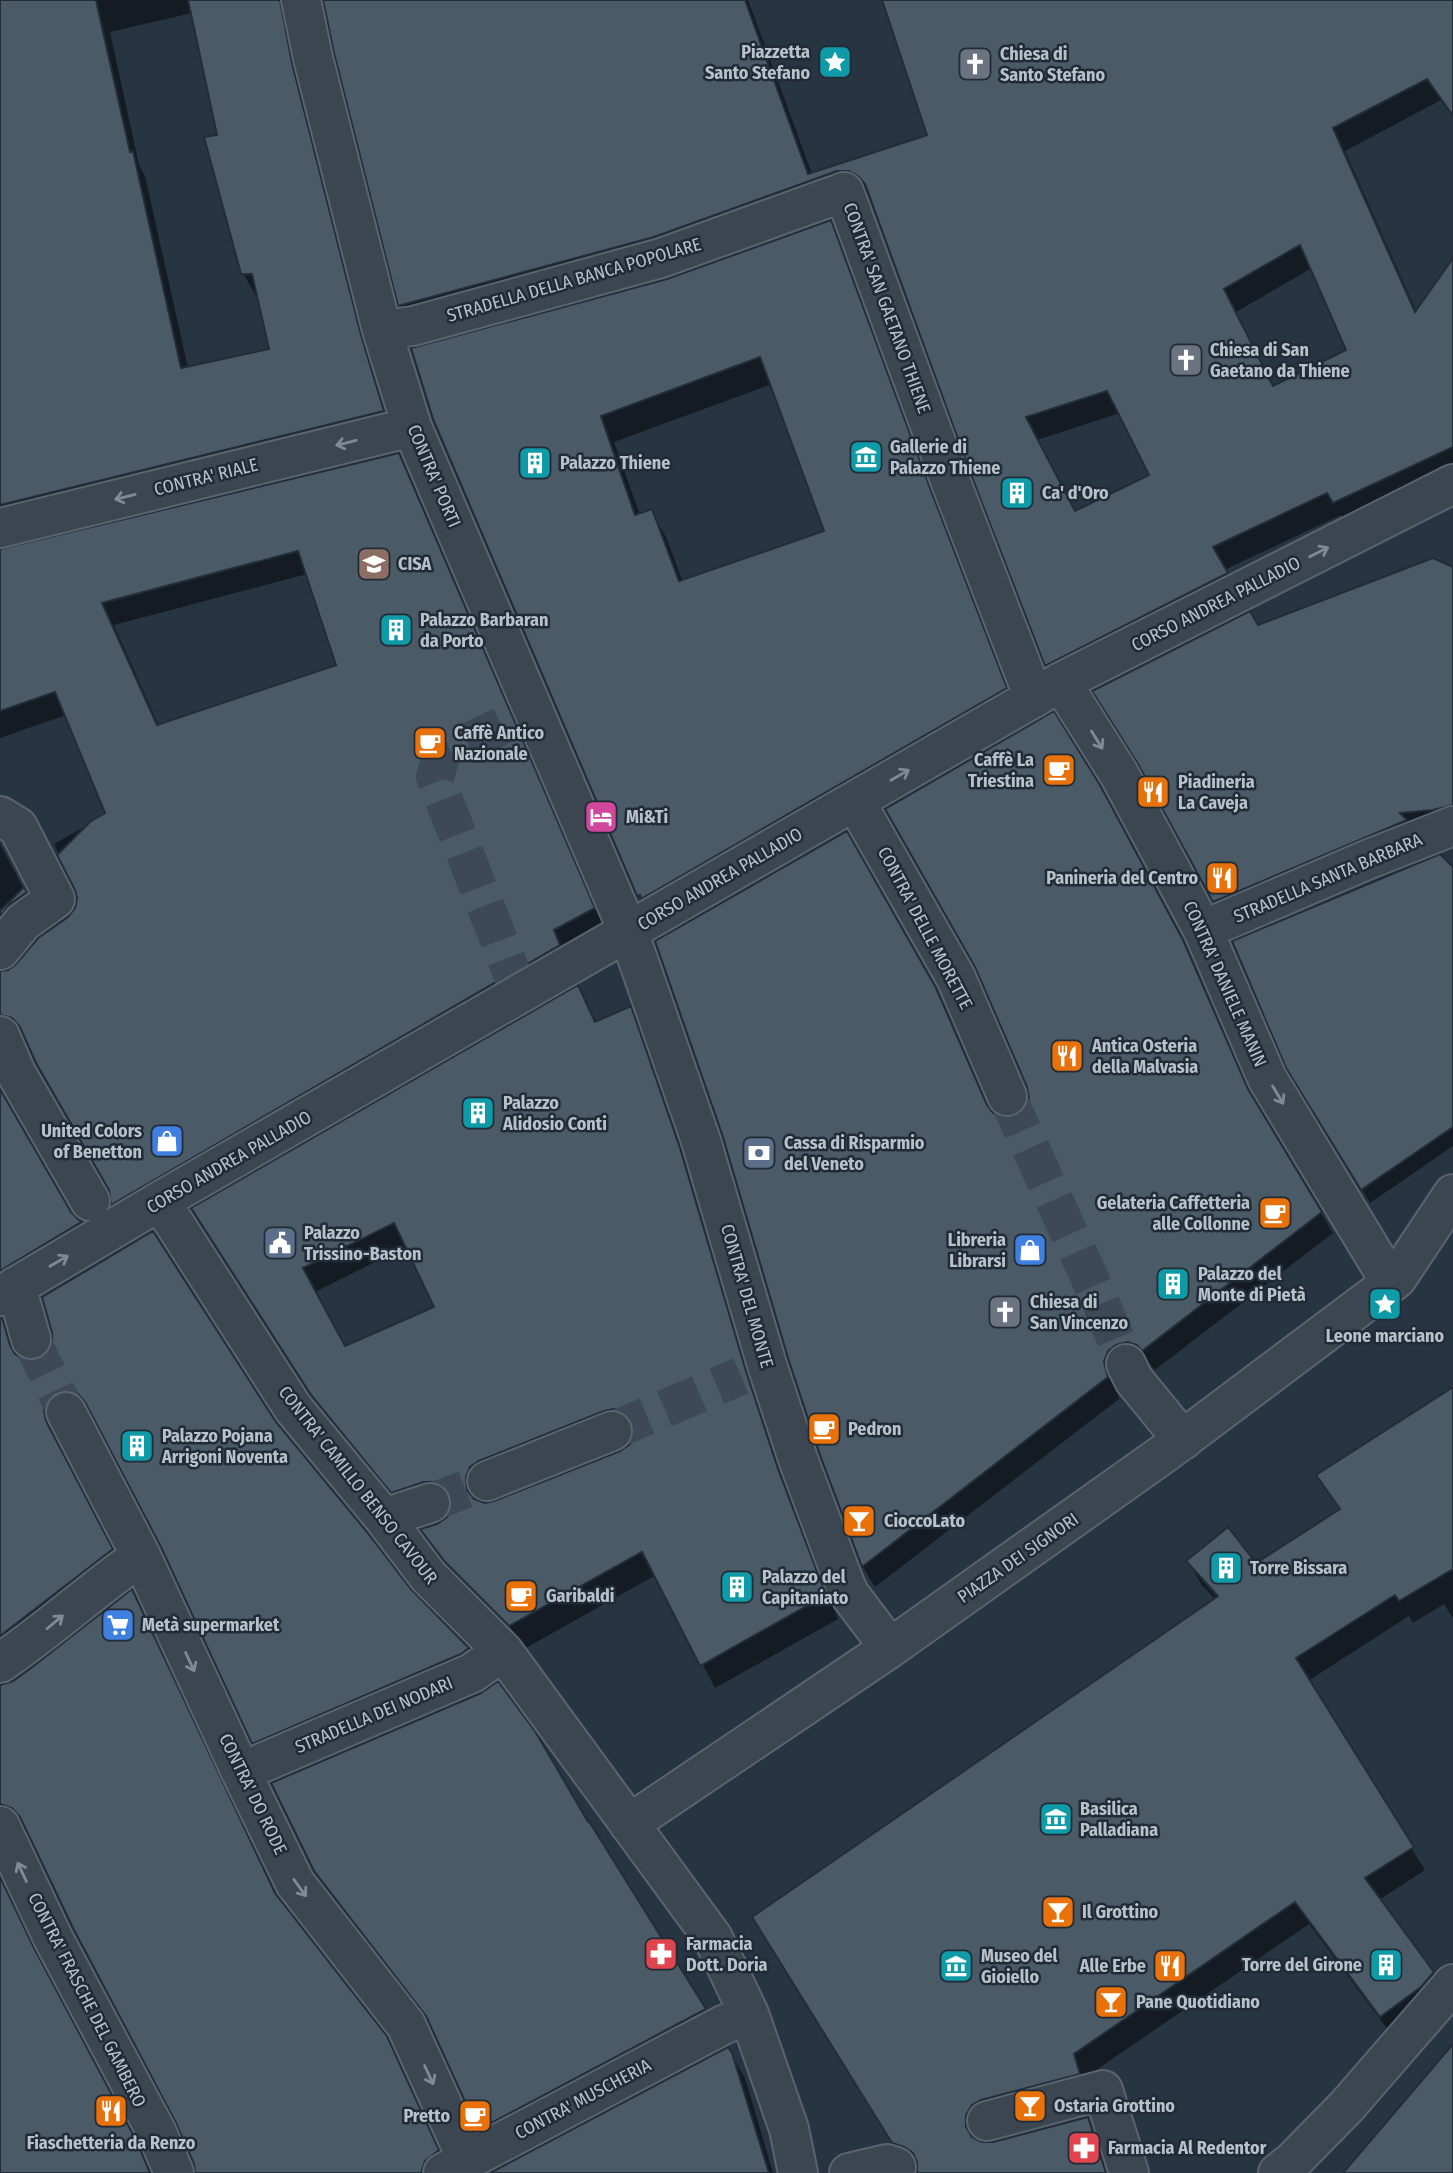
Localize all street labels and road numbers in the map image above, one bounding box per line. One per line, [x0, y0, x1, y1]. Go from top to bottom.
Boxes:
street label: CONTRA' SAN GAETANO THIENE [839, 200, 935, 416]
street label: STRADELLA DELLA BANCA POPOLARE [444, 233, 704, 327]
street label: CONTRA' PORTI [403, 421, 465, 531]
street label: CONTRA' RIALE [152, 453, 260, 501]
street label: CORSO ANDREA PALLADIO [1128, 552, 1304, 656]
street label: CORSO ANDREA PALLADIO [634, 823, 806, 935]
street label: STRADELLA SANTA BARBARA [1230, 828, 1426, 928]
street label: CONTRA' DELLE MORETTE [873, 843, 977, 1013]
street label: CONTRA' DANIELE MANIN [1178, 898, 1272, 1070]
street label: CORSO ANDREA PALLADIO [143, 1106, 315, 1218]
street label: CONTRA' DEL MONTE [716, 1222, 778, 1370]
street label: CONTRA' CAMILLO BENSO CAVOUR [274, 1381, 442, 1589]
street label: PIAZZA DEI SIGNORI [953, 1508, 1083, 1608]
street label: STRADELLA DEI NODARI [292, 1672, 456, 1758]
street label: CONTRA' DO RODE [214, 1730, 292, 1858]
street label: CONTRA' FRASCHE DEL GAMBERO [23, 1889, 151, 2111]
street label: CONTRA' MUSCHERIA [511, 2054, 655, 2144]

